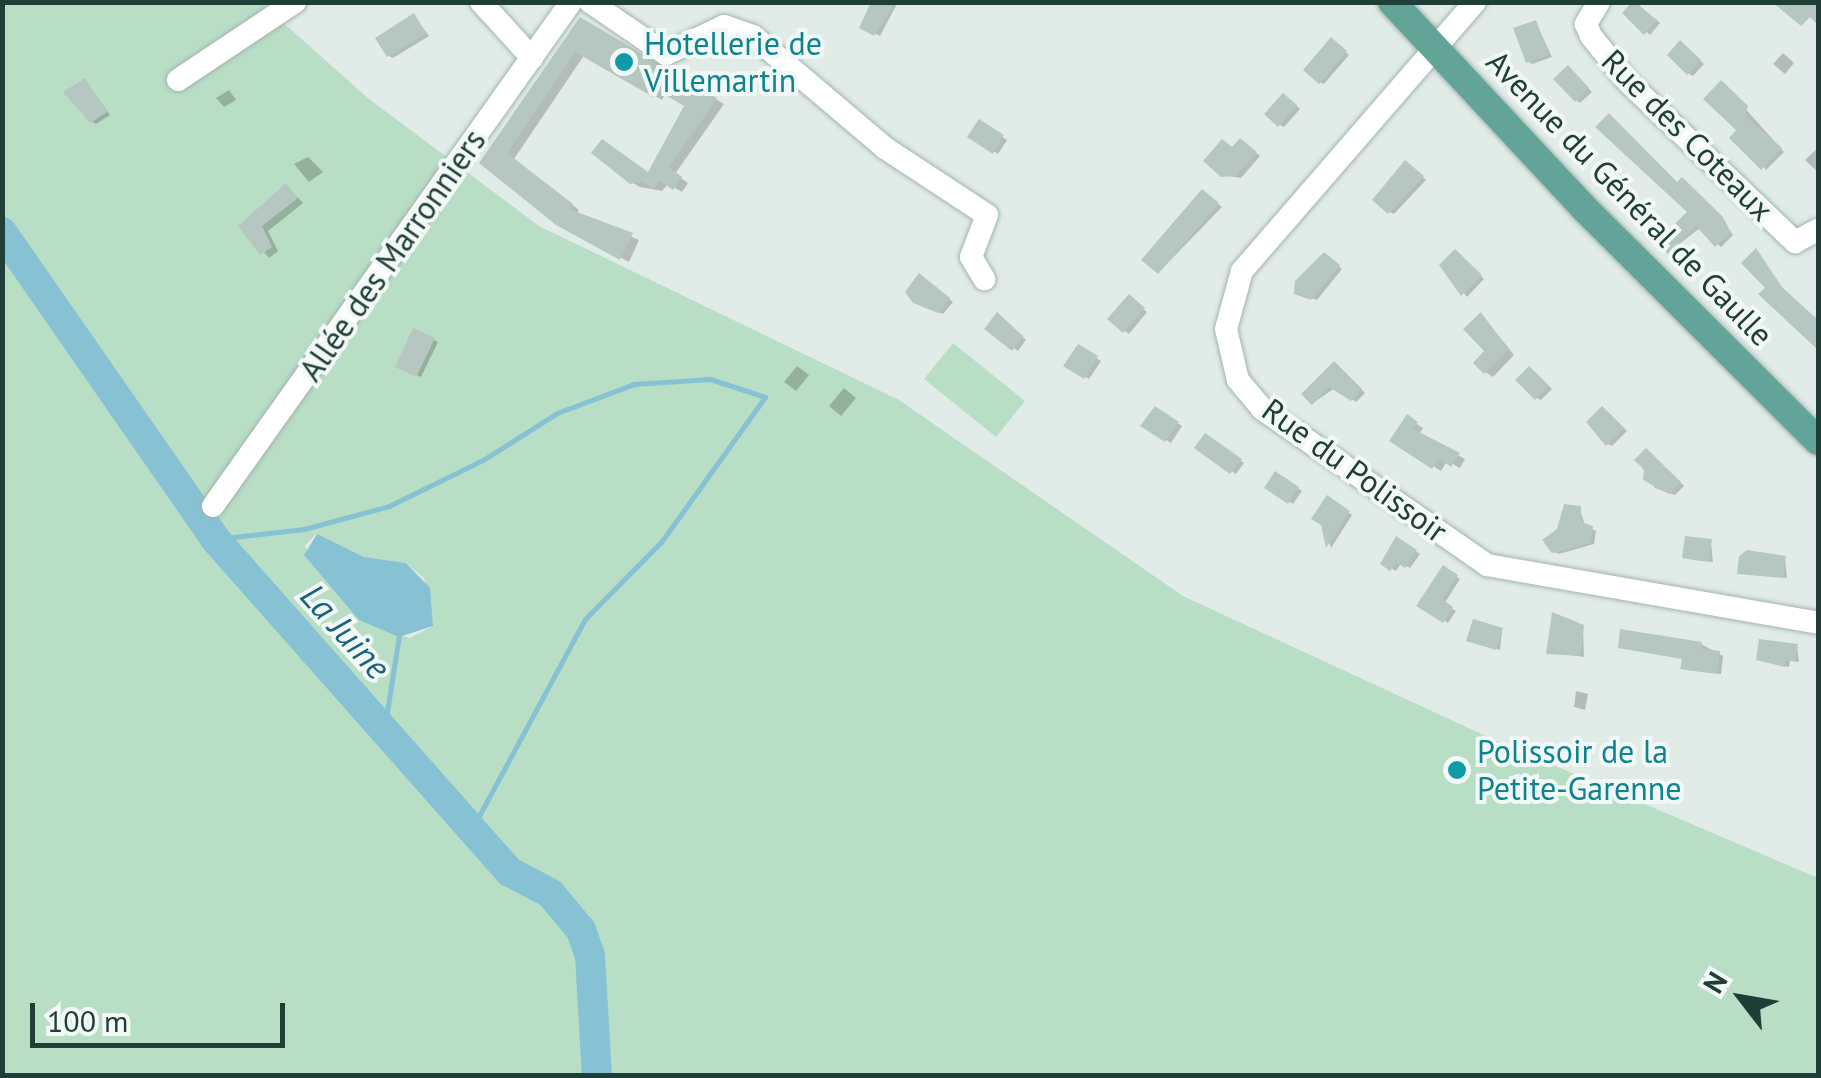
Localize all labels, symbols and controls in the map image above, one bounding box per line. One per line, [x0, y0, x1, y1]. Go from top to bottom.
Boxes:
place label: Hotellerie de Villemartin [644, 25, 822, 100]
street label: Rue des Coteaux [1594, 41, 1782, 229]
street label: Avenue du Général de Gaulle [1479, 42, 1781, 354]
marker: Hotellerie de Villemartin [613, 51, 635, 73]
street label: Allée des Marronniers [291, 122, 493, 388]
street label: Rue du Polissoir [1255, 390, 1455, 550]
water label: La Juine [292, 575, 400, 687]
place label: Polissoir de la Petite-Garenne [1477, 733, 1682, 808]
marker: Polissoir de la Petite-Garenne [1446, 759, 1468, 781]
north arrow [1691, 948, 1791, 1048]
text: N [1694, 965, 1735, 1000]
scale bar [35, 983, 290, 1045]
text: 100 m [47, 1001, 128, 1040]

